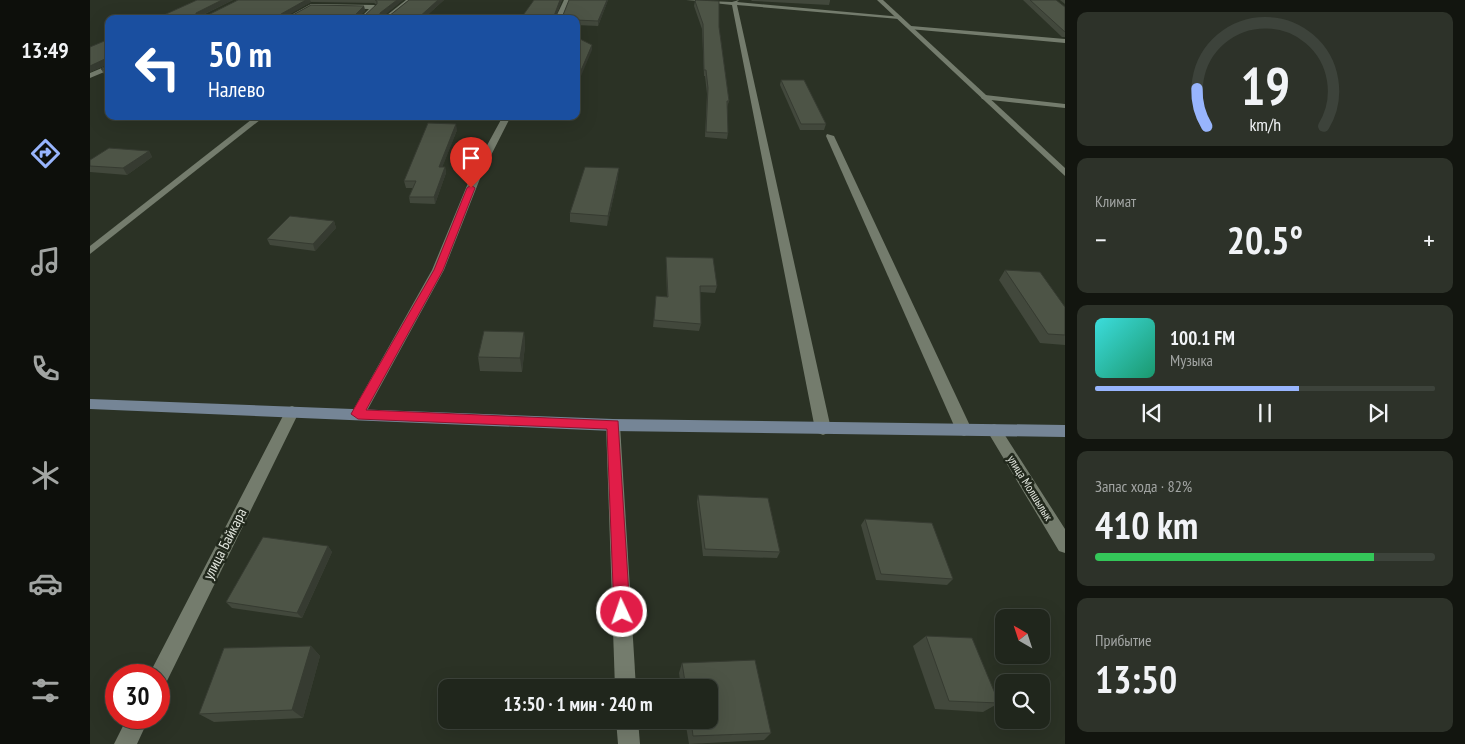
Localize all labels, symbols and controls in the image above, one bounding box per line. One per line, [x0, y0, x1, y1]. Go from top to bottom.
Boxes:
text: 50 m [208, 31, 272, 77]
icon: left [125, 35, 190, 100]
text: 13:49 [21, 36, 69, 64]
text: 19 [1240, 52, 1290, 119]
text: Налево [208, 75, 265, 103]
text: km/h [1249, 113, 1281, 136]
icon: directions [28, 136, 63, 171]
pin [450, 137, 492, 188]
icon: arrive [457, 144, 485, 172]
text: Климат [1095, 191, 1136, 211]
text: 20.5° [1227, 215, 1303, 264]
text: − [1095, 221, 1107, 258]
text: + [1423, 221, 1435, 258]
icon: music [28, 244, 63, 279]
text: 100.1 FM [1170, 326, 1235, 350]
text: Музыка [1170, 350, 1213, 370]
icon: phone [28, 351, 63, 386]
icon: previous [1138, 399, 1166, 427]
icon: pause [1251, 399, 1279, 427]
icon: next [1364, 399, 1392, 427]
street label: улица Молшылык [1004, 452, 1057, 524]
icon: climate [28, 458, 63, 493]
text: Запас хода · 82% [1095, 476, 1192, 496]
text: 410 km [1095, 500, 1198, 549]
street label: улица Байкара [198, 505, 251, 583]
icon: car [28, 566, 63, 601]
position arrow [595, 585, 647, 637]
north arrow [995, 609, 1050, 664]
map controls [995, 609, 1050, 729]
text: Прибытие [1095, 630, 1152, 650]
text: 13:50 [1095, 654, 1177, 703]
speed limit sign: 30 [105, 664, 170, 729]
icon: filters [28, 673, 63, 708]
button: search [995, 674, 1050, 729]
text: 13:50 · 1 мин · 240 m [504, 692, 652, 716]

